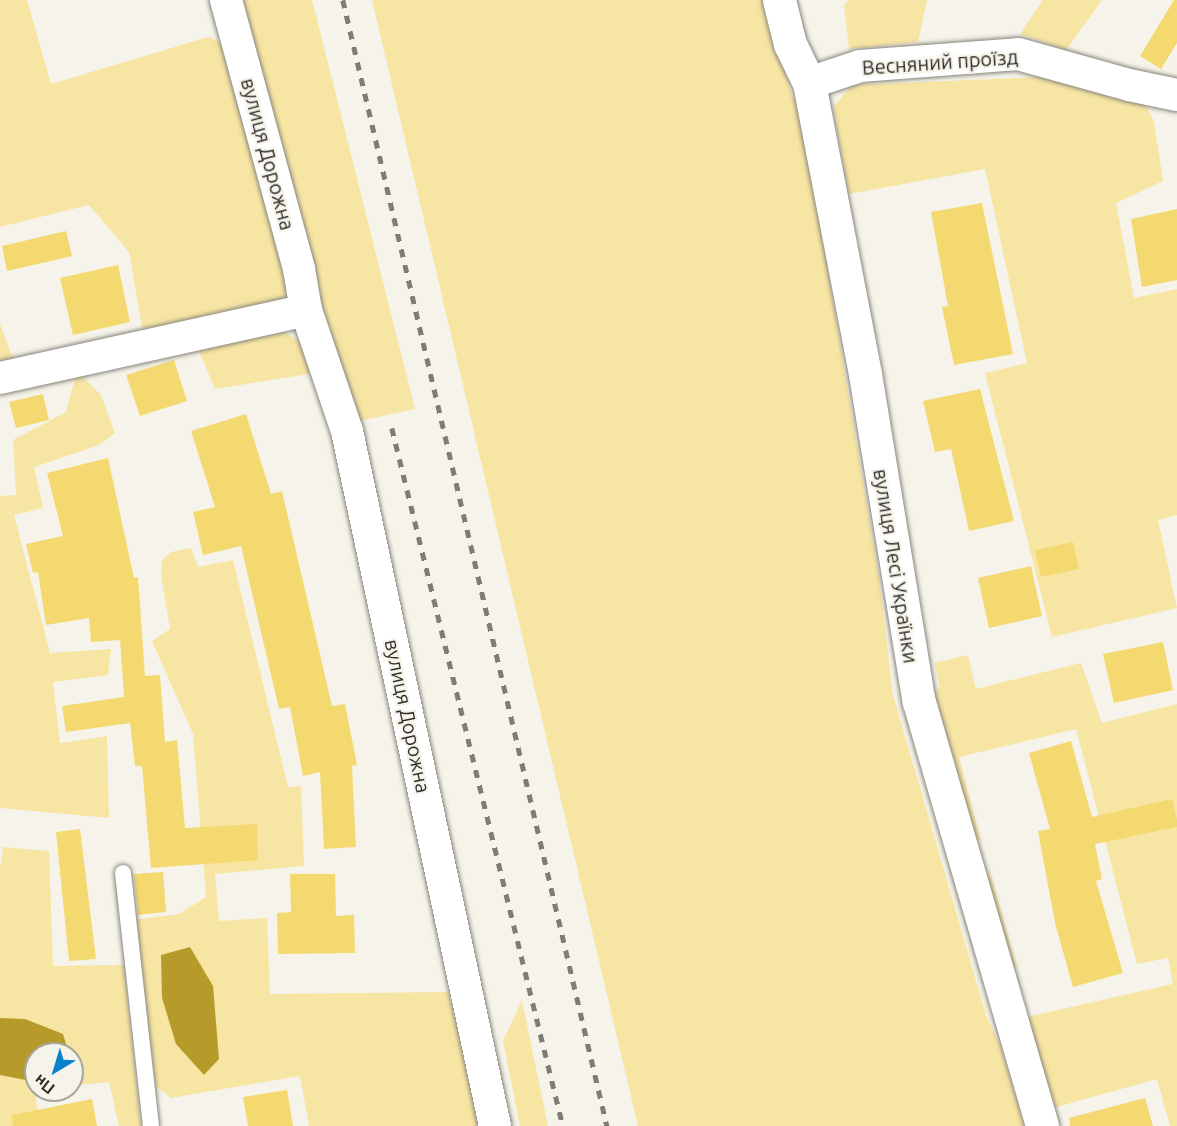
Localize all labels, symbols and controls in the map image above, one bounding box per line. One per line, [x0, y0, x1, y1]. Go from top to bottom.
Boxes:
street label: Весняний проїзд [861, 45, 1019, 79]
street label: вулиця Дорожна [236, 75, 300, 233]
street label: вулиця Лесі Українки [869, 467, 923, 665]
street label: вулиця Дорожна [380, 637, 436, 795]
north arrow [24, 1042, 84, 1102]
text: Пн [30, 1071, 58, 1098]

